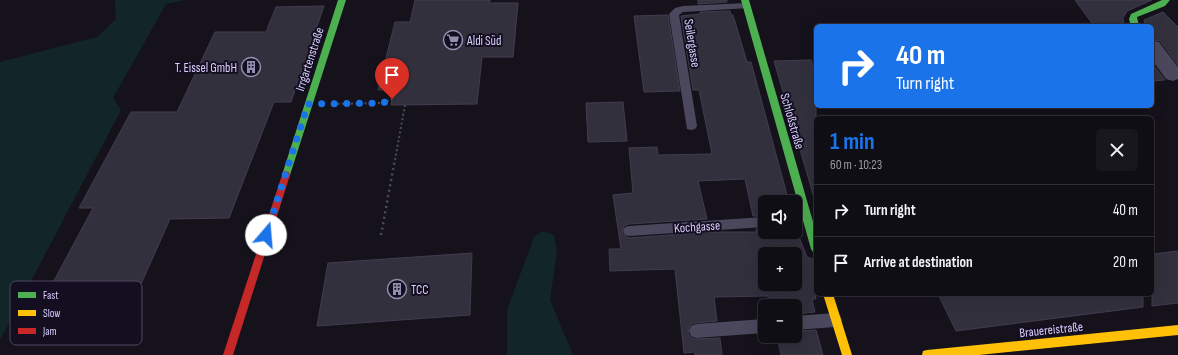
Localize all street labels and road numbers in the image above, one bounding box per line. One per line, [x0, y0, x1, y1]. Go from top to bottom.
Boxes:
street label: Seilergasse [680, 18, 704, 68]
street label: Irrgartenstraße [292, 25, 328, 93]
street label: Schloßstraße [776, 91, 808, 151]
street label: Kochgasse [673, 217, 721, 237]
street label: Brauereistraße [1018, 319, 1084, 341]

